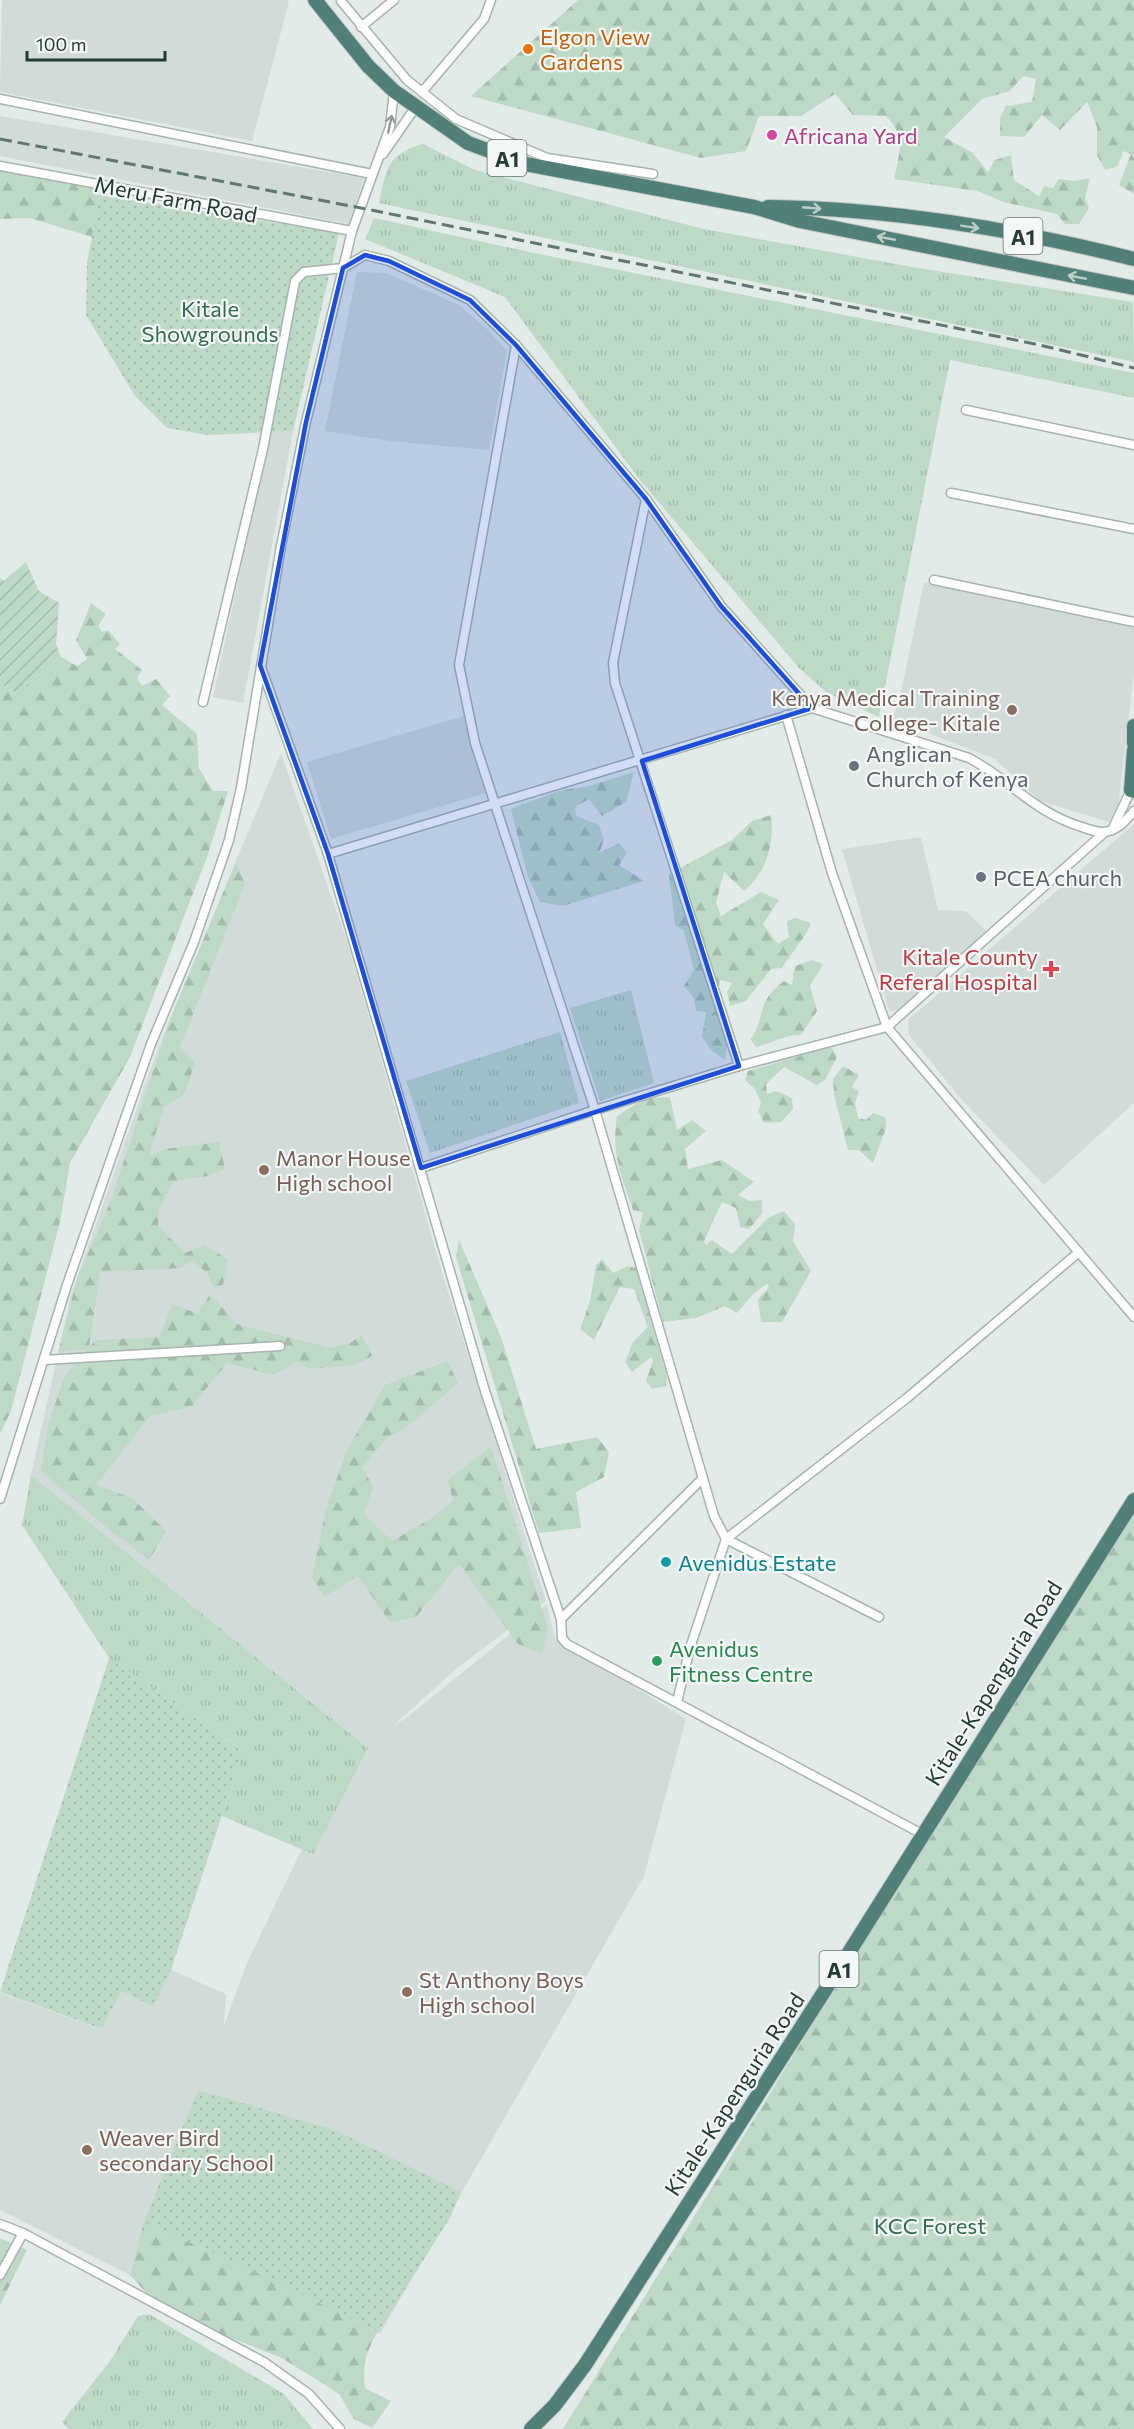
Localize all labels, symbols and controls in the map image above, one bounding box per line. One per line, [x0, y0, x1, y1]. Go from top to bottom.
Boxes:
place label: Elgon View Gardens [540, 23, 650, 75]
scale bar [27, 24, 165, 62]
text: 100 m [36, 33, 86, 55]
marker: Elgon View Gardens [521, 42, 535, 56]
one-way arrow [385, 115, 396, 135]
place label: Africana Yard [784, 122, 917, 149]
marker: Africana Yard [765, 128, 779, 142]
road number: A1 [488, 140, 526, 176]
street label: Meru Farm Road [92, 170, 260, 228]
one-way arrow [802, 203, 822, 214]
road number: A1 [1004, 218, 1042, 254]
one-way arrow [959, 222, 979, 233]
one-way arrow [876, 232, 896, 243]
one-way arrow [1067, 271, 1087, 282]
park label: Kitale Showgrounds [142, 295, 278, 347]
place label: Kenya Medical Training College- Kitale [771, 684, 1000, 736]
marker: Kenya Medical Training College- Kitale [1005, 703, 1019, 717]
place label: Anglican Church of Kenya [866, 740, 1029, 792]
marker: Anglican Church of Kenya [847, 759, 861, 773]
place label: PCEA church [993, 864, 1122, 891]
marker: PCEA church [974, 870, 988, 884]
place label: Kitale County Referal Hospital [879, 943, 1038, 995]
marker: Kitale County Referal Hospital [1042, 960, 1060, 978]
place label: Manor House High school [276, 1144, 411, 1196]
marker: Manor House High school [257, 1163, 271, 1177]
place label: Avenidus Estate [678, 1549, 836, 1576]
marker: Avenidus Estate [659, 1555, 673, 1569]
street label: Kitale-Kapenguria Road [919, 1575, 1067, 1791]
place label: Avenidus Fitness Centre [669, 1635, 813, 1687]
marker: Avenidus Fitness Centre [650, 1654, 664, 1668]
road number: A1 [820, 1951, 858, 1987]
place label: St Anthony Boys High school [419, 1966, 584, 2018]
marker: St Anthony Boys High school [400, 1985, 414, 1999]
street label: Kitale-Kapenguria Road [658, 1987, 810, 2201]
place label: Weaver Bird secondary School [99, 2124, 274, 2176]
marker: Weaver Bird secondary School [80, 2143, 94, 2157]
park label: KCC Forest [874, 2212, 986, 2239]

